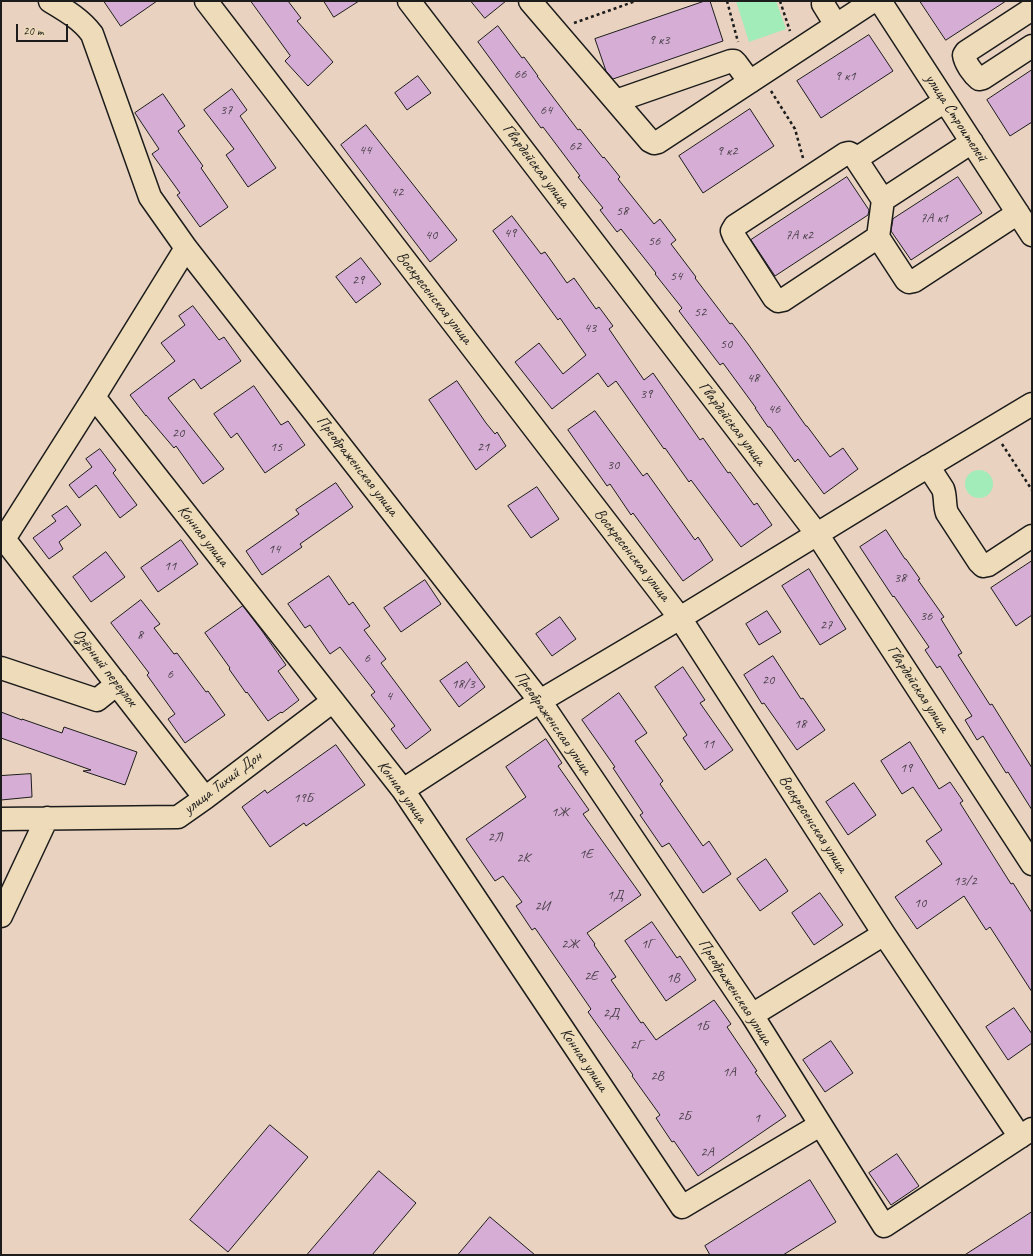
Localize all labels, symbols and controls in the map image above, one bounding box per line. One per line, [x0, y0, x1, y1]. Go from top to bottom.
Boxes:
scale bar [18, 16, 70, 42]
text: 20 m [23, 23, 43, 39]
house number: 9 к3 [648, 32, 670, 48]
house number: 66 [514, 66, 526, 82]
house number: 9 к1 [834, 68, 856, 84]
street label: улица Строителей [920, 71, 992, 165]
house number: 37 [220, 102, 232, 118]
house number: 64 [540, 102, 552, 118]
street label: Гвардейская улица [498, 120, 574, 212]
house number: 62 [569, 138, 581, 154]
house number: 44 [359, 142, 371, 158]
house number: 9 к2 [716, 143, 738, 159]
house number: 42 [391, 184, 403, 200]
house number: 58 [616, 203, 628, 219]
house number: 7А к1 [920, 210, 948, 226]
house number: 49 [504, 225, 516, 241]
house number: 40 [425, 227, 437, 243]
house number: 7А к2 [785, 227, 813, 243]
house number: 56 [648, 233, 660, 249]
street label: Воскресенская улица [392, 248, 476, 348]
house number: 54 [670, 268, 682, 284]
house number: 29 [352, 272, 364, 288]
house number: 52 [694, 304, 706, 320]
house number: 43 [584, 320, 596, 336]
house number: 50 [720, 336, 732, 352]
house number: 48 [747, 370, 759, 386]
street label: Гвардейская улица [694, 378, 770, 470]
house number: 39 [640, 386, 652, 402]
house number: 46 [768, 401, 780, 417]
street label: Преображенская улица [312, 412, 402, 520]
house number: 20 [172, 425, 184, 441]
house number: 15 [270, 439, 282, 455]
house number: 21 [477, 439, 489, 455]
house number: 30 [607, 457, 619, 473]
street label: Конная улица [173, 502, 233, 570]
street label: Воскресенская улица [590, 505, 674, 605]
house number: 14 [268, 541, 280, 557]
house number: 11 [164, 558, 176, 574]
house number: 38 [894, 570, 906, 586]
house number: 36 [920, 608, 932, 624]
house number: 27 [820, 617, 832, 633]
street label: Озёрный переулок [69, 625, 141, 711]
house number: 8 [137, 627, 143, 643]
street label: Гвардейская улица [883, 642, 953, 736]
house number: 6 [364, 650, 370, 666]
house number: 6 [167, 666, 173, 682]
street label: Преображенская улица [510, 667, 596, 779]
house number: 20 [762, 672, 774, 688]
house number: 18/3 [451, 676, 475, 692]
house number: 4 [386, 688, 392, 704]
house number: 18 [794, 716, 806, 732]
house number: 11 [702, 736, 714, 752]
street label: улица Тихий Дон [180, 747, 266, 819]
street label: Конная улица [373, 757, 431, 827]
house number: 19 [900, 760, 912, 776]
street label: Воскресенская улица [774, 772, 852, 876]
house number: 19Б [293, 790, 313, 806]
house number: 1Ж [551, 804, 569, 820]
house number: 2Л [488, 829, 502, 845]
house number: 1Е [579, 846, 593, 862]
house number: 2К [516, 850, 530, 866]
house number: 13/2 [953, 873, 977, 889]
house number: 1Д [607, 887, 623, 903]
house number: 10 [914, 895, 926, 911]
house number: 2И [534, 898, 550, 914]
house number: 2Ж [561, 936, 579, 952]
house number: 1Г [641, 936, 653, 952]
street label: Преображенская улица [694, 936, 776, 1048]
house number: 2Е [584, 968, 598, 984]
house number: 1В [666, 970, 680, 986]
house number: 2Д [603, 1005, 619, 1021]
house number: 1Б [695, 1018, 709, 1034]
street label: Конная улица [556, 1025, 612, 1095]
house number: 2Г [630, 1037, 642, 1053]
house number: 1А [722, 1064, 736, 1080]
house number: 2В [650, 1068, 664, 1084]
house number: 2Б [677, 1108, 691, 1124]
house number: 1 [754, 1110, 760, 1126]
house number: 2А [700, 1144, 714, 1160]

